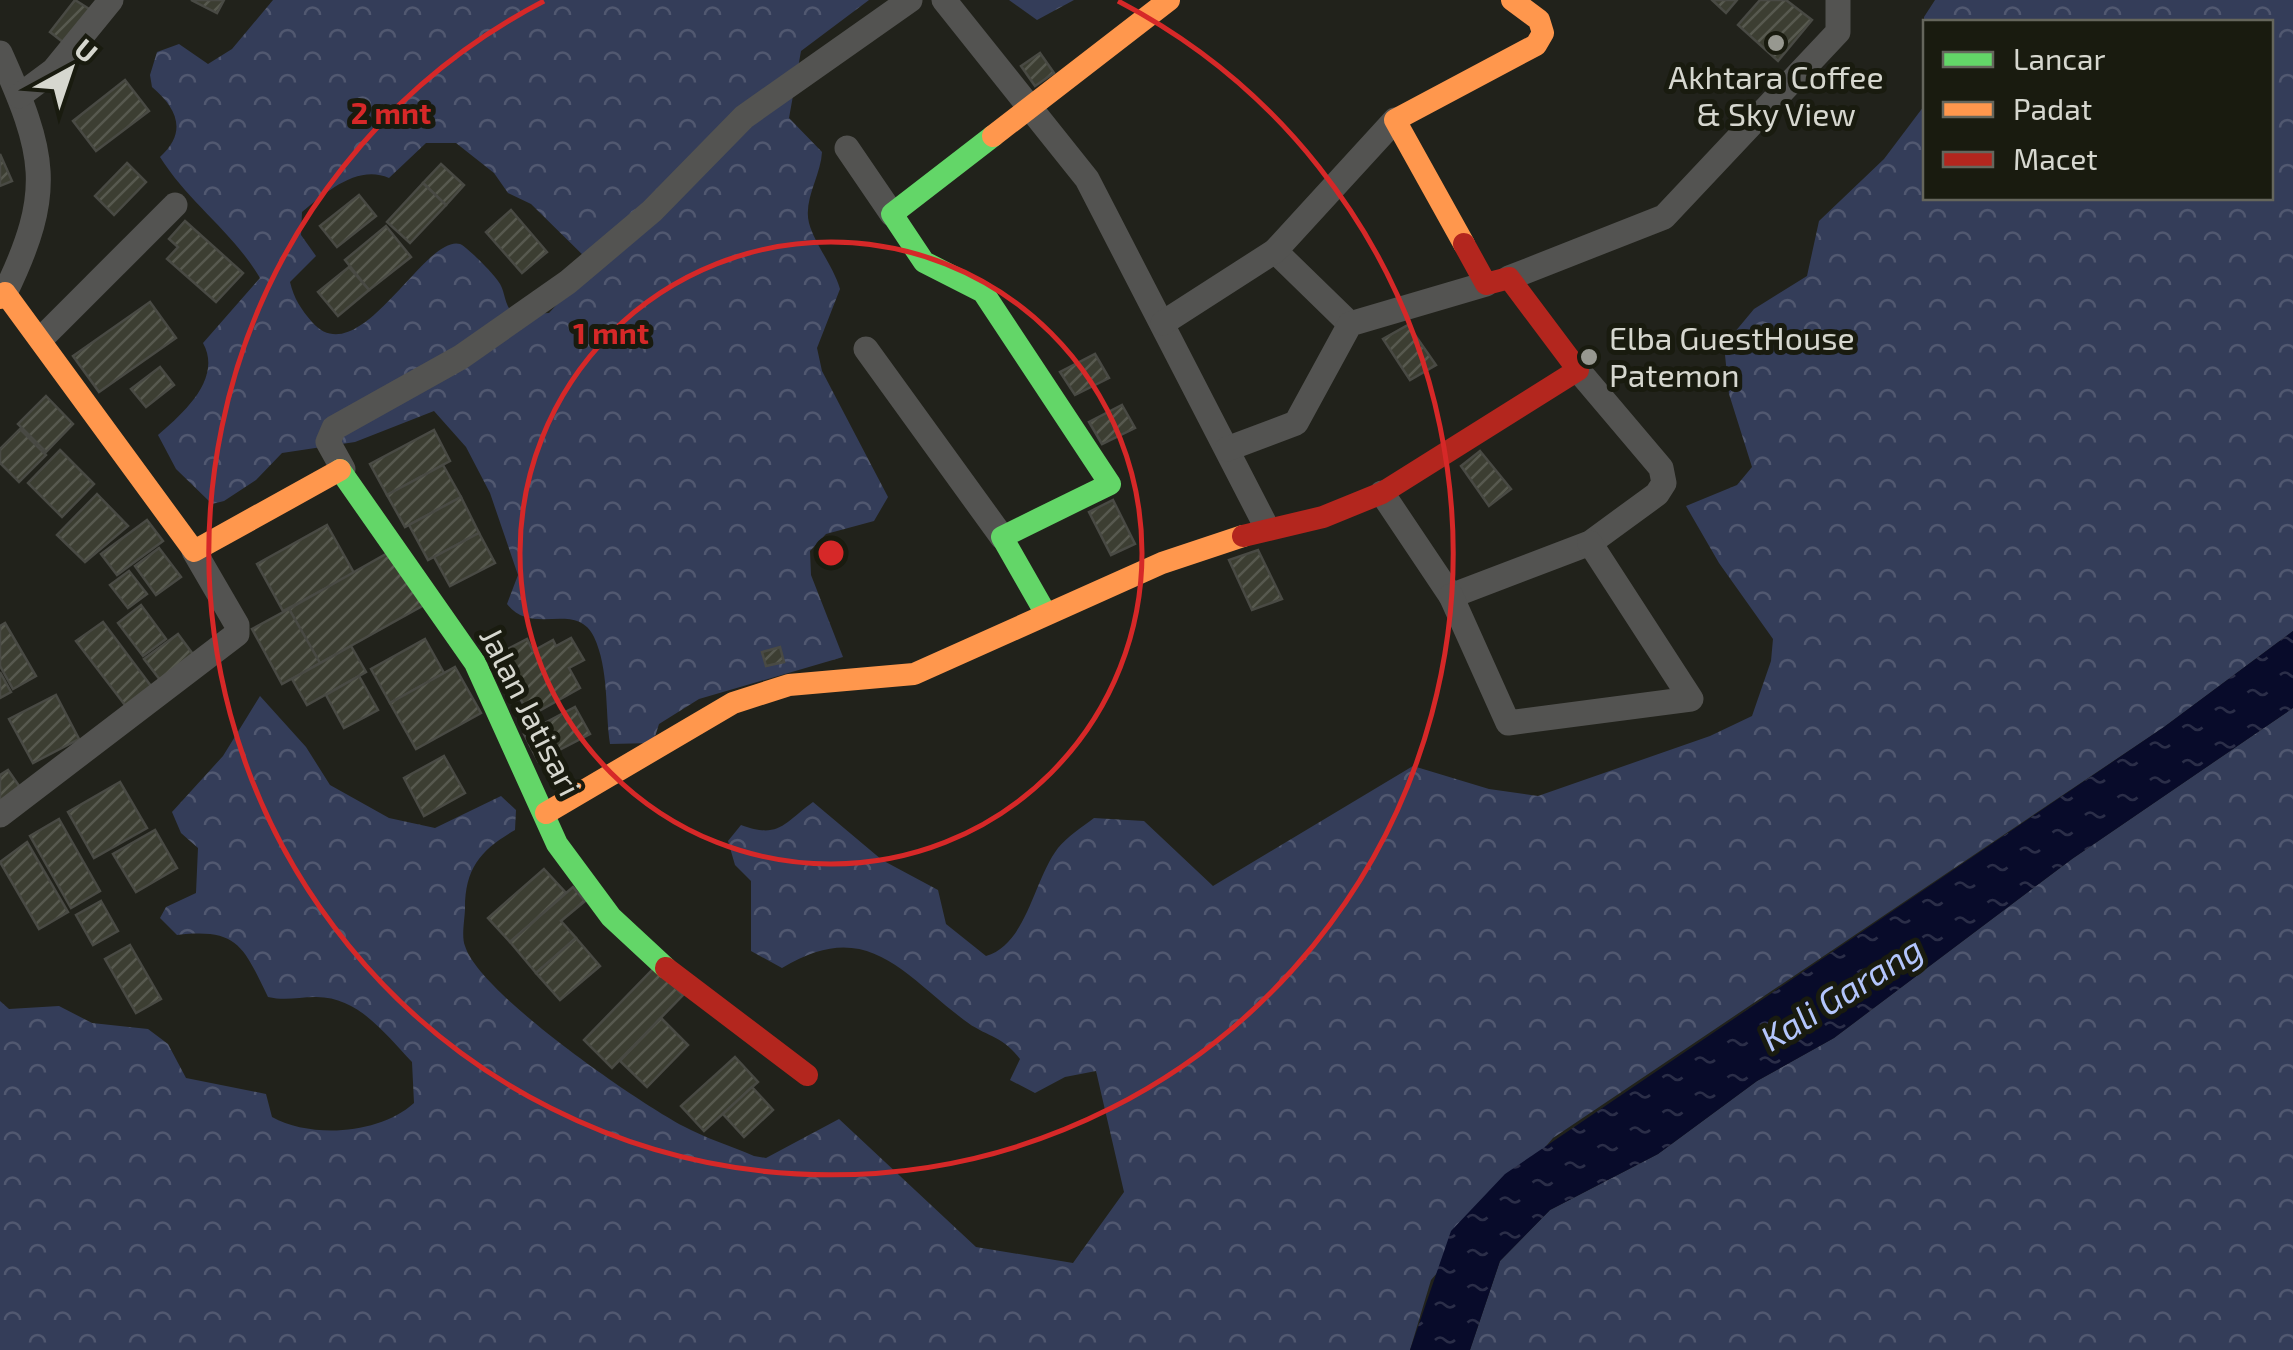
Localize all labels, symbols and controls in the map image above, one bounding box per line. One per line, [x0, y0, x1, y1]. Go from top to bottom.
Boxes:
north arrow [20, 20, 120, 120]
legend [1923, 20, 2273, 200]
text: U [68, 31, 105, 69]
marker: Akhtara Coffee & Sky View [1765, 32, 1787, 54]
text: Lancar [2013, 40, 2106, 76]
place label: Akhtara Coffee & Sky View [1668, 57, 1884, 132]
text: Padat [2013, 90, 2092, 126]
text: 2 mnt [351, 94, 431, 130]
text: Macet [2013, 140, 2098, 176]
text: 1 mnt [573, 314, 649, 350]
place label: Elba GuestHouse Patemon [1609, 318, 1855, 393]
marker: Elba GuestHouse Patemon [1578, 346, 1600, 368]
centre of rings [813, 535, 849, 571]
street label: Jalan Jatisari [473, 621, 590, 802]
water label: Kali Garang [1752, 926, 1930, 1059]

